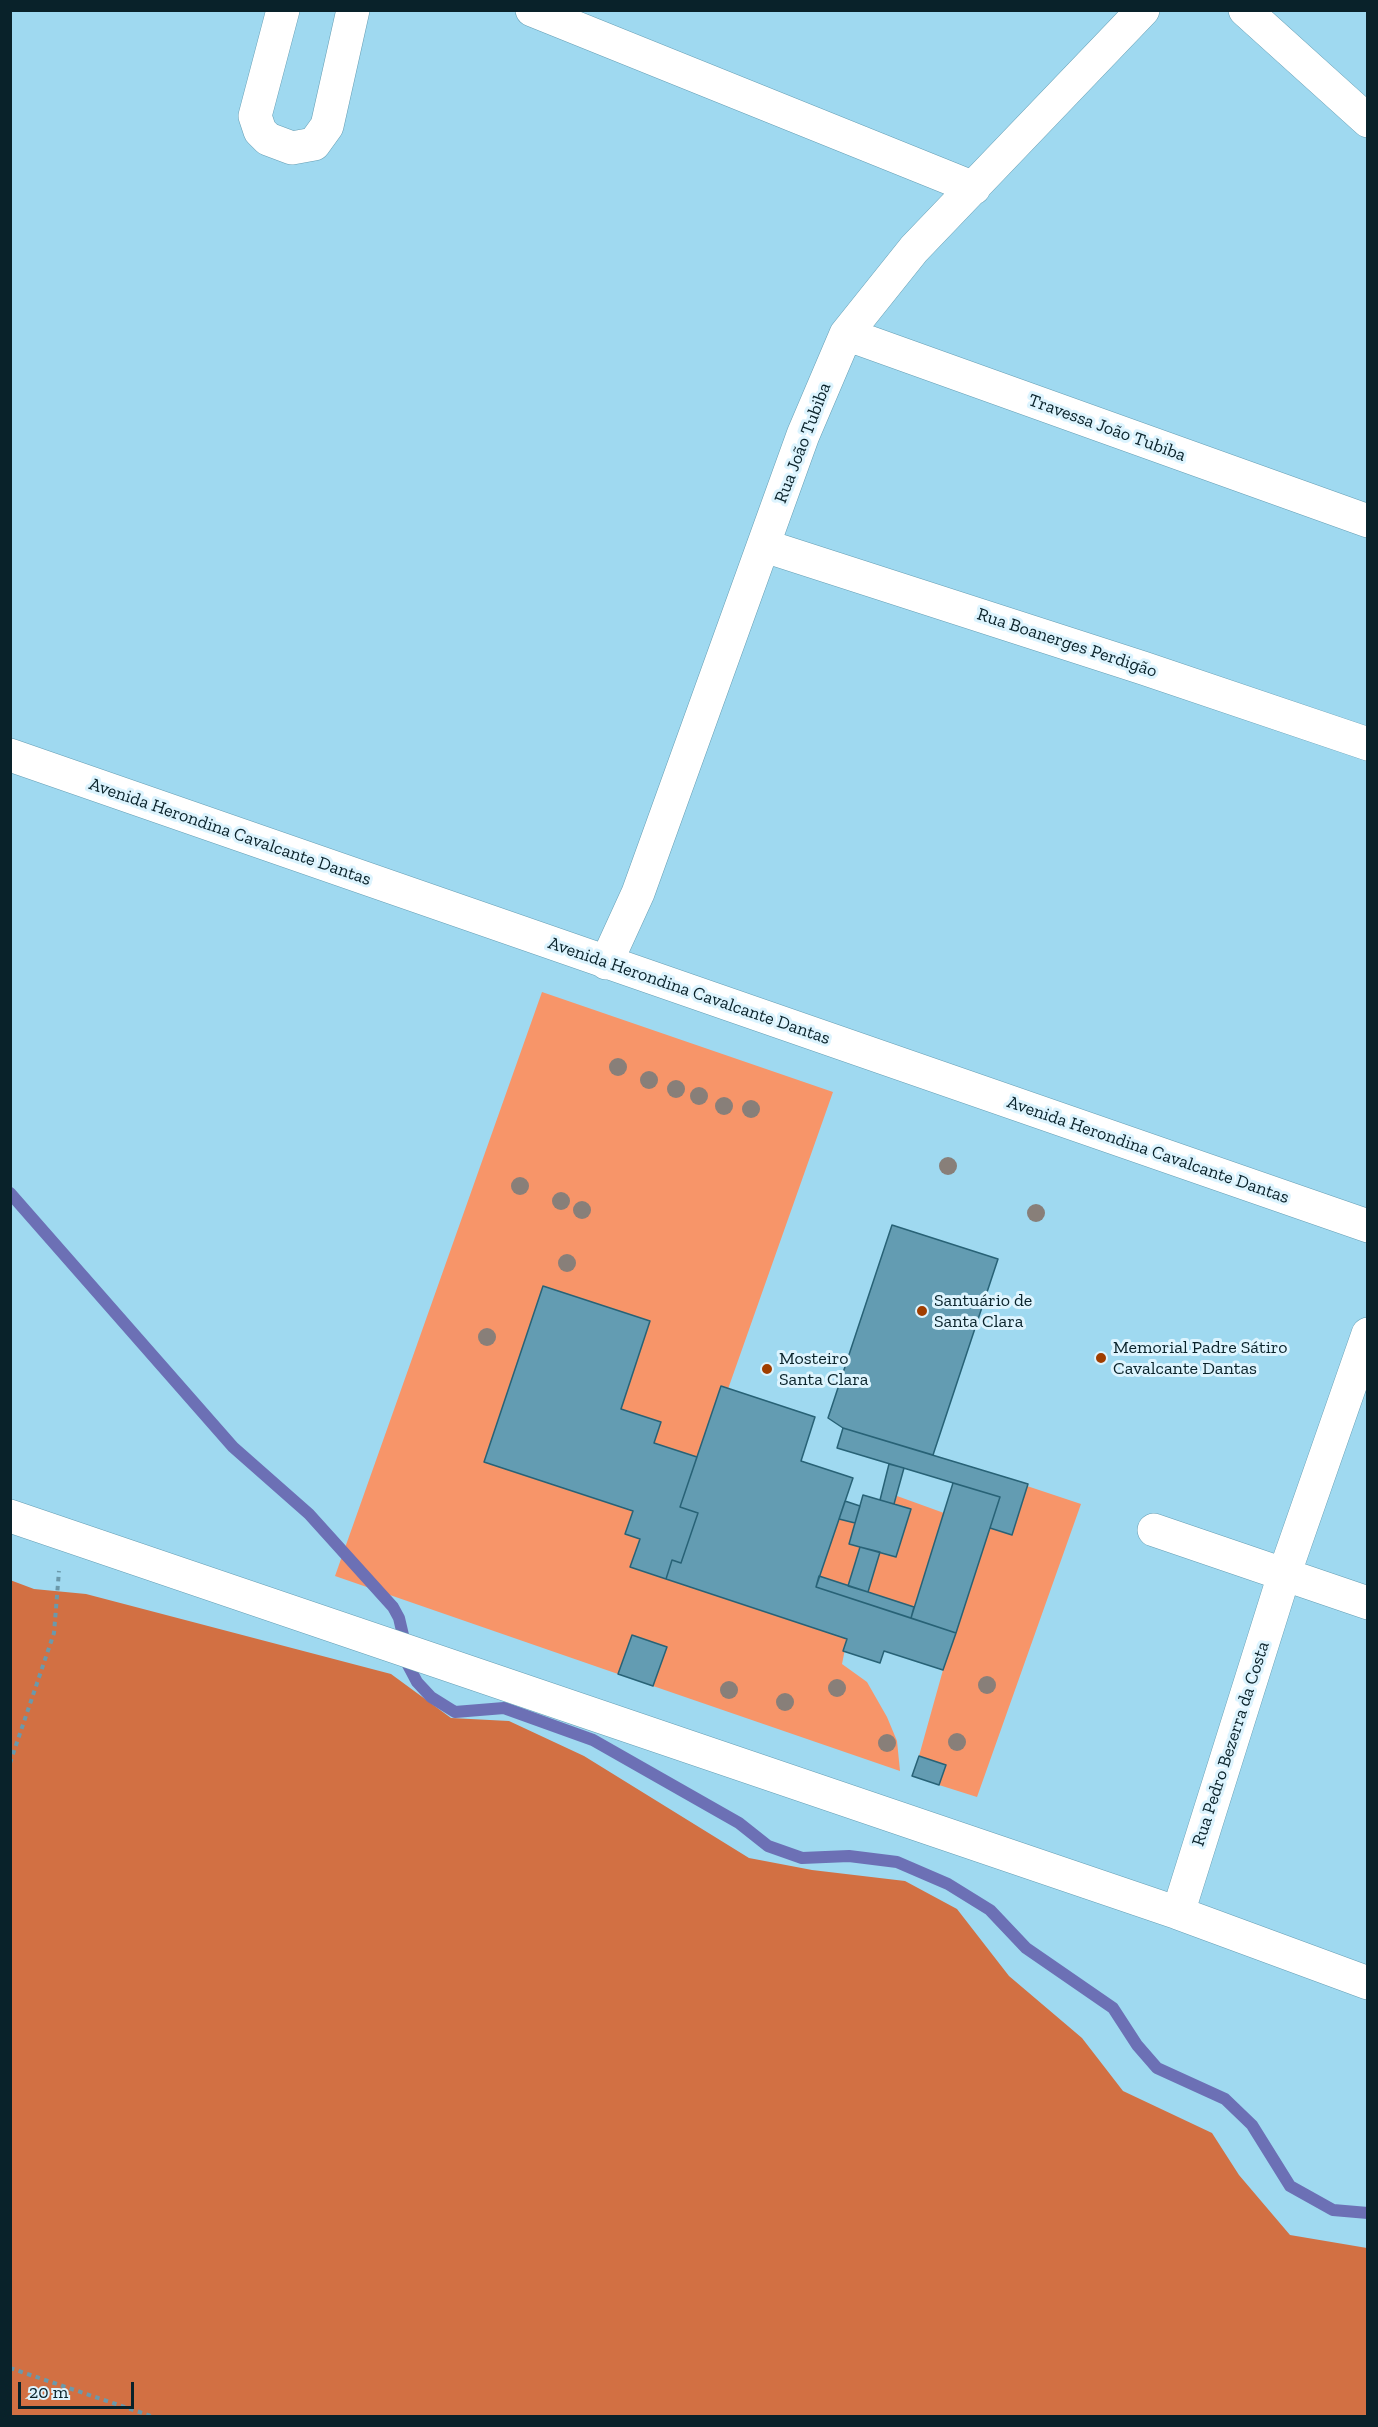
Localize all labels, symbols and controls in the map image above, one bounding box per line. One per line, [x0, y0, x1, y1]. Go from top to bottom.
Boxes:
street label: Rua João Tubiba [770, 380, 836, 506]
street label: Travessa João Tubiba [1025, 389, 1189, 467]
street label: Rua Boanerges Perdigão [974, 604, 1160, 682]
street label: Avenida Herondina Cavalcante Dantas [86, 773, 374, 891]
street label: Avenida Herondina Cavalcante Dantas [545, 932, 833, 1050]
street label: Avenida Herondina Cavalcante Dantas [1004, 1091, 1292, 1209]
place label: Santuário de Santa Clara [934, 1290, 1032, 1332]
marker: Santuário de Santa Clara [915, 1304, 929, 1318]
place label: Memorial Padre Sátiro Cavalcante Dantas [1113, 1337, 1288, 1380]
place label: Mosteiro Santa Clara [779, 1348, 868, 1390]
marker: Memorial Padre Sátiro Cavalcante Dantas [1094, 1351, 1108, 1365]
marker: Mosteiro Santa Clara [760, 1362, 774, 1376]
street label: Rua Pedro Bezerra da Costa [1188, 1639, 1274, 1849]
scale bar [21, 2370, 136, 2408]
text: 20 m [29, 2381, 68, 2403]

